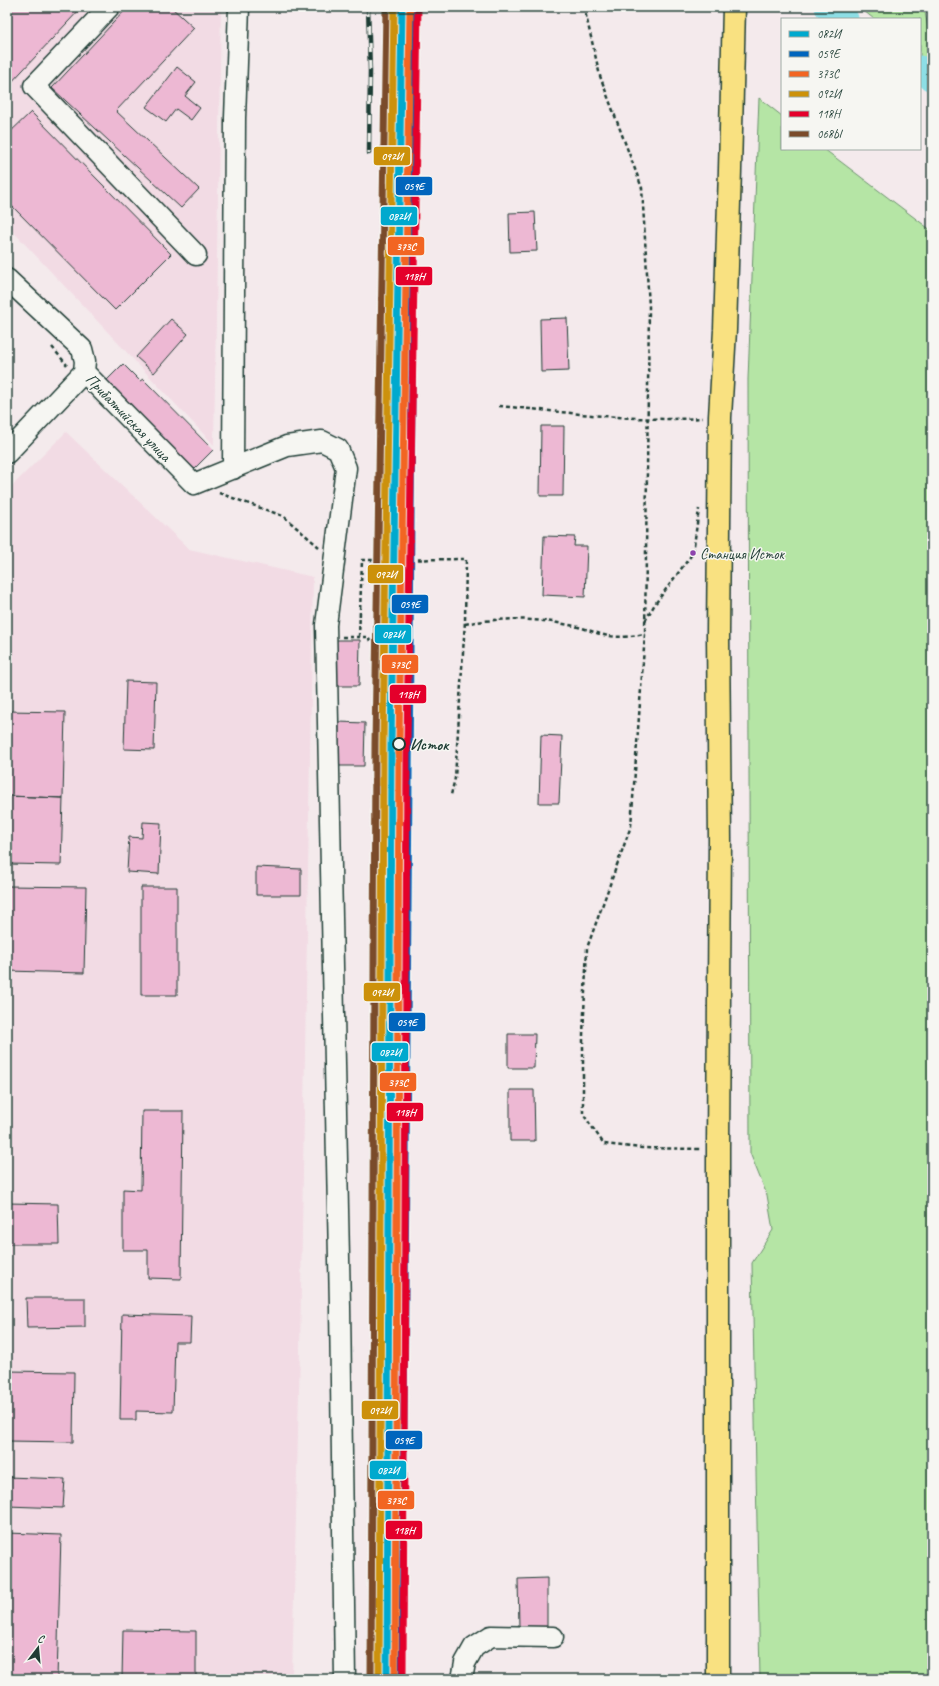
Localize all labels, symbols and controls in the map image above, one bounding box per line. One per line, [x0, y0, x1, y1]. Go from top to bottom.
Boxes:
legend [781, 18, 921, 150]
text: 082И [817, 26, 843, 42]
text: 059Е [817, 46, 841, 62]
text: 373C [817, 66, 840, 82]
text: 092И [817, 86, 843, 102]
text: 118Н [817, 106, 842, 122]
text: 068Ы [817, 126, 843, 142]
line badge: 092И [373, 146, 411, 166]
text: 092И [381, 149, 405, 163]
line badge: 059Е [395, 176, 433, 196]
text: 059Е [404, 179, 426, 193]
line badge: 082И [380, 206, 418, 226]
text: 082И [388, 209, 412, 223]
line badge: 373C [387, 236, 425, 256]
text: 373C [396, 239, 418, 253]
line badge: 118Н [395, 266, 433, 286]
text: 118Н [403, 269, 427, 283]
street label: Прибалтийская улица [81, 369, 176, 467]
place label: Станция Исток [700, 545, 786, 564]
marker: Станция Исток [688, 548, 698, 558]
line badge: 092И [367, 564, 404, 584]
text: 092И [375, 567, 399, 581]
line badge: 059Е [391, 594, 429, 614]
text: 059Е [400, 597, 422, 611]
line badge: 082И [374, 624, 412, 644]
text: 082И [382, 627, 406, 641]
line badge: 373C [381, 654, 419, 674]
text: 373C [390, 657, 412, 671]
line badge: 118Н [389, 684, 427, 704]
text: 118Н [397, 687, 421, 701]
place label: Исток [410, 735, 450, 755]
marker: Исток [392, 737, 406, 751]
line badge: 092И [363, 982, 401, 1002]
text: 092И [371, 985, 395, 999]
line badge: 059Е [388, 1012, 426, 1032]
text: 059Е [397, 1015, 419, 1029]
line badge: 082И [371, 1042, 409, 1062]
text: 082И [379, 1045, 403, 1059]
line badge: 373C [379, 1072, 417, 1092]
text: 373C [388, 1075, 410, 1089]
line badge: 118Н [386, 1102, 424, 1122]
text: 118Н [394, 1105, 418, 1119]
line badge: 092И [361, 1400, 399, 1420]
text: 092И [369, 1403, 393, 1417]
line badge: 059Е [385, 1430, 423, 1450]
text: 059Е [394, 1433, 416, 1447]
line badge: 082И [369, 1460, 407, 1480]
text: 082И [377, 1463, 401, 1477]
line badge: 373C [377, 1490, 415, 1510]
text: 373C [386, 1493, 408, 1507]
line badge: 118Н [385, 1520, 423, 1540]
text: 118Н [393, 1523, 417, 1537]
north arrow [18, 1628, 58, 1668]
text: С [36, 1631, 47, 1646]

